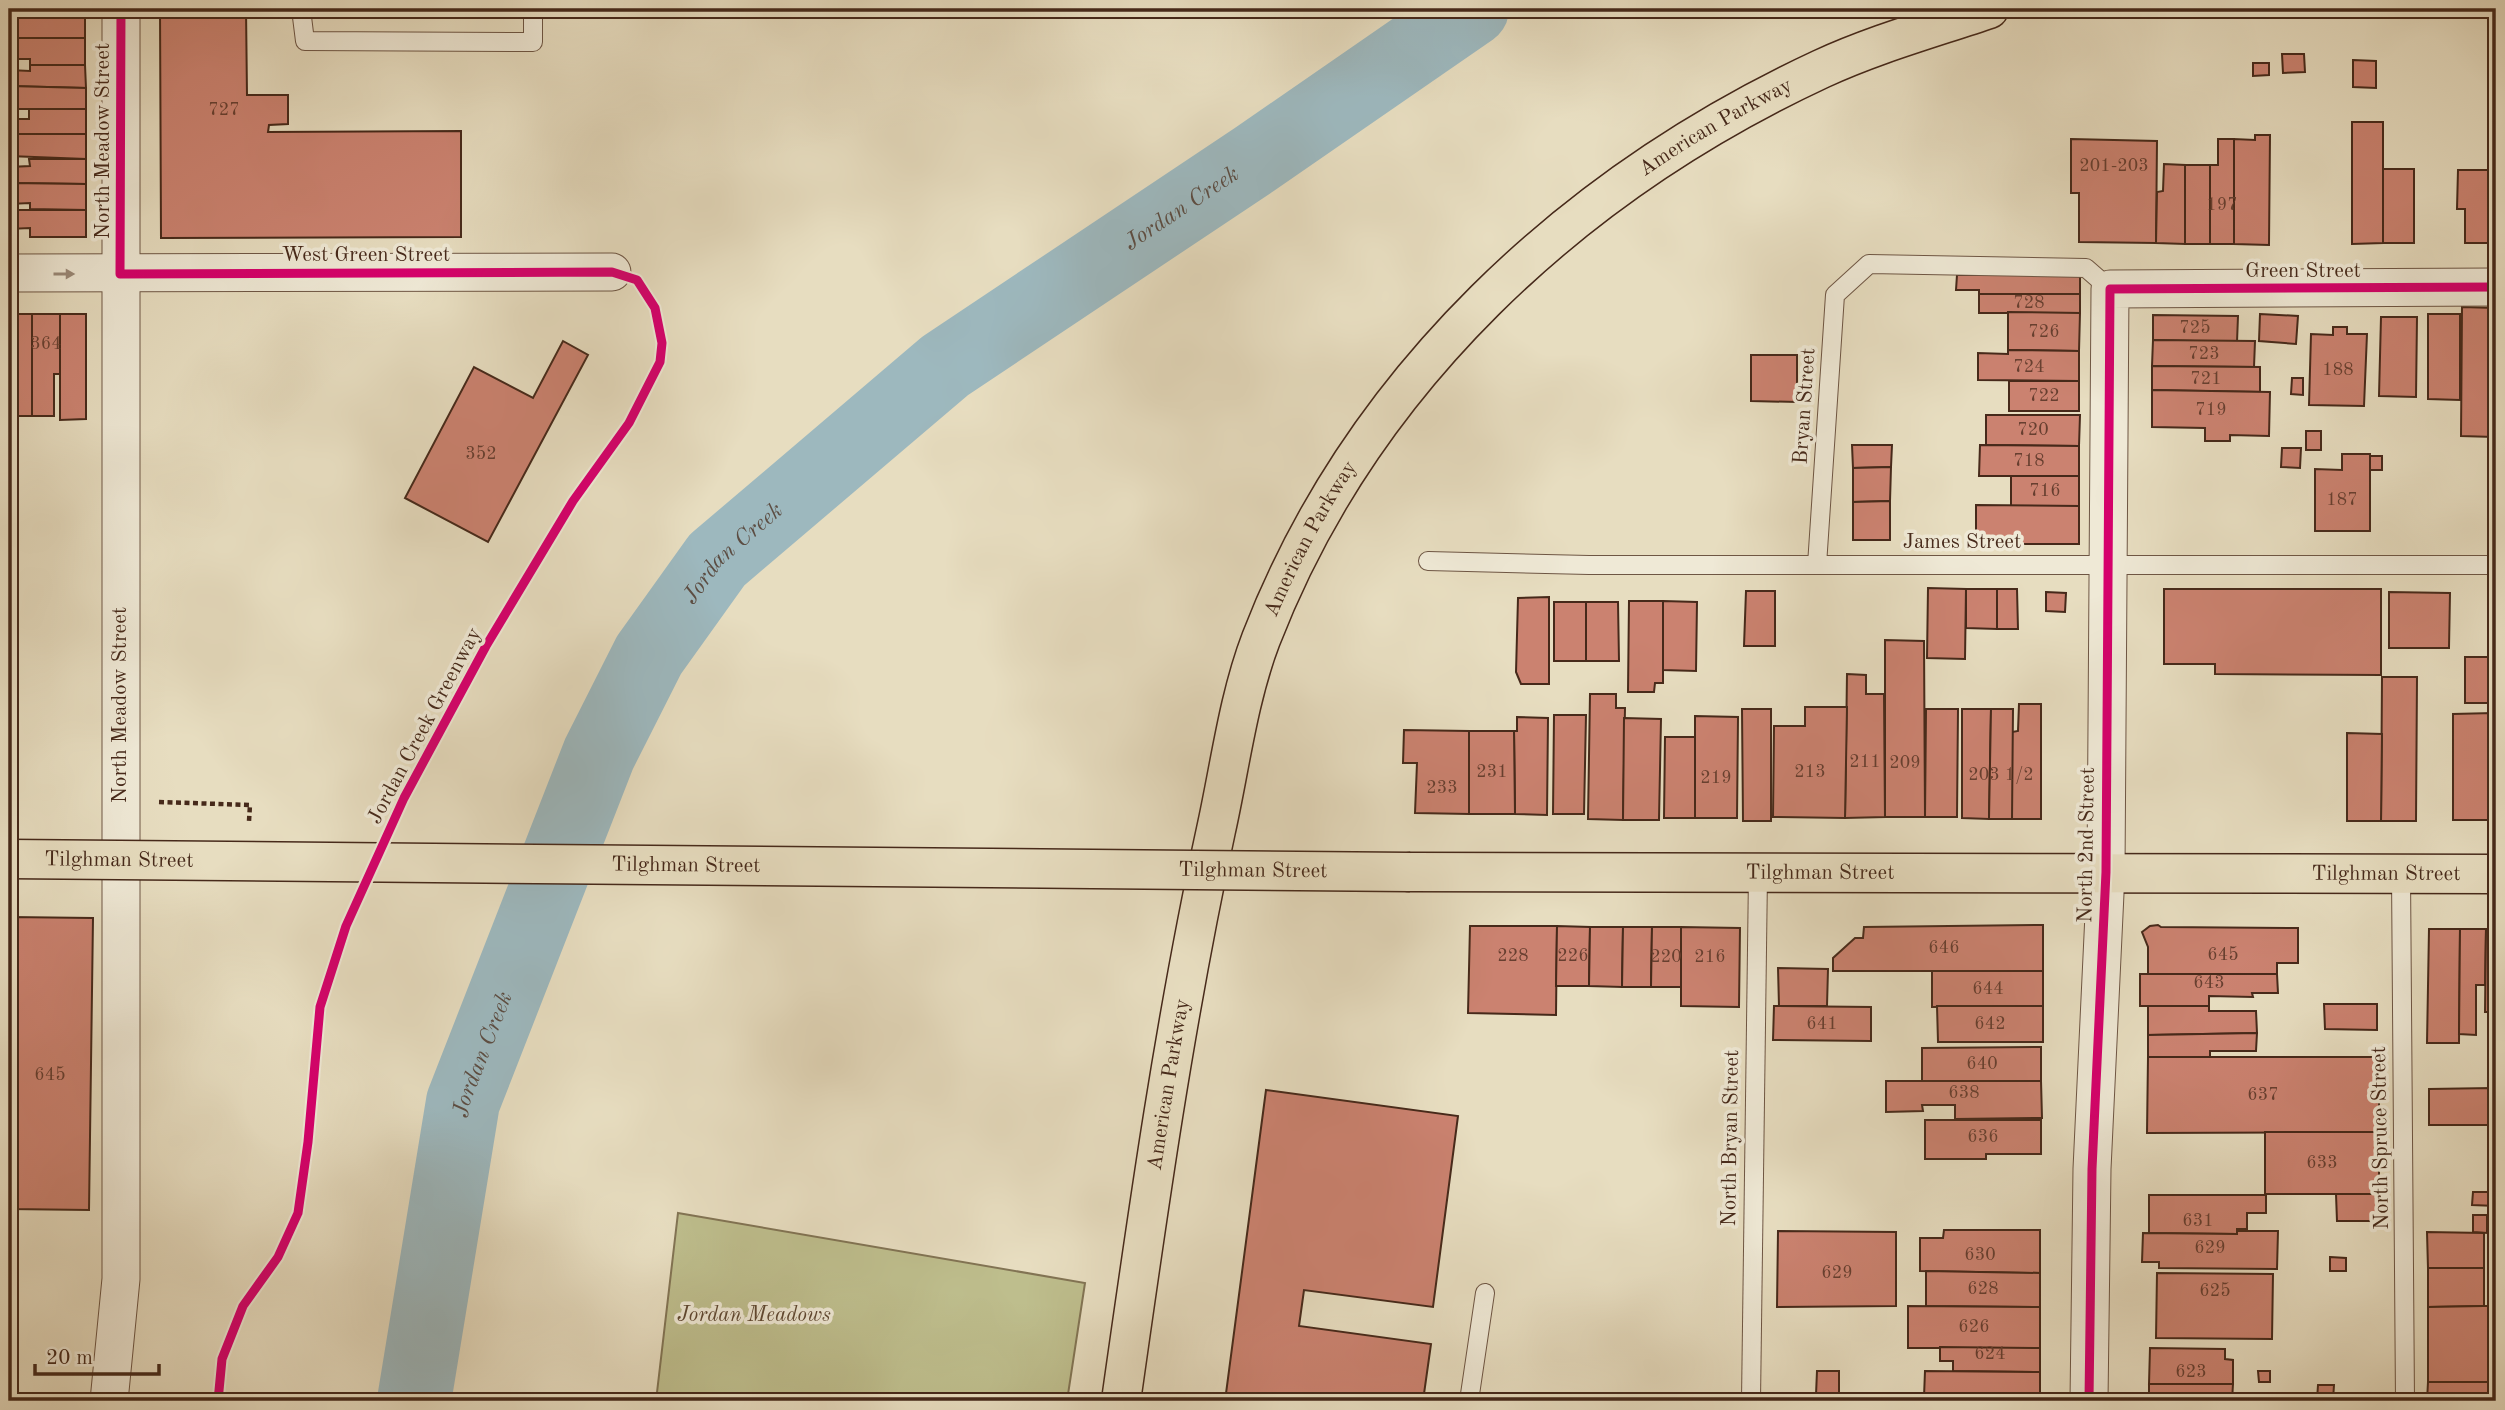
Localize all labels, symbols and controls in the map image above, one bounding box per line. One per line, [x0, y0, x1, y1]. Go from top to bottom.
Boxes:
street label: North Meadow Street [93, 43, 114, 239]
street label: American Parkway [1635, 74, 1795, 180]
house number: 727 [208, 101, 240, 119]
house number: 201-203 [2079, 157, 2149, 175]
water label: Jordan Creek [1120, 162, 1243, 255]
house number: 197 [2206, 196, 2238, 214]
street label: West Green Street [282, 245, 450, 266]
street label: Green Street [2245, 261, 2361, 282]
one-way arrow [54, 268, 76, 280]
house number: 728 [2013, 294, 2045, 312]
house number: 725 [2179, 319, 2211, 337]
house number: 726 [2028, 323, 2060, 341]
house number: 364 [30, 335, 62, 353]
house number: 723 [2188, 345, 2220, 363]
street label: Bryan Street [1790, 347, 1820, 465]
house number: 724 [2013, 358, 2045, 376]
house number: 188 [2322, 361, 2354, 379]
house number: 721 [2190, 370, 2222, 388]
house number: 722 [2028, 387, 2060, 405]
house number: 719 [2195, 401, 2227, 419]
house number: 720 [2017, 421, 2049, 439]
house number: 352 [465, 445, 497, 463]
house number: 718 [2013, 452, 2045, 470]
street label: American Parkway [1261, 457, 1360, 620]
house number: 716 [2029, 482, 2061, 500]
house number: 187 [2326, 491, 2358, 509]
water label: Jordan Creek [678, 498, 787, 608]
street label: James Street [1903, 532, 2021, 553]
street label: North Meadow Street [110, 607, 131, 803]
street label: Jordan Creek Greenway [364, 624, 486, 828]
house number: 211 [1849, 753, 1881, 771]
house number: 209 [1889, 754, 1921, 772]
house number: 231 [1476, 763, 1508, 781]
house number: 213 [1794, 763, 1826, 781]
house number: 203 1/2 [1968, 766, 2034, 784]
street label: North 2nd Street [2075, 767, 2099, 923]
house number: 219 [1700, 769, 1732, 787]
house number: 233 [1426, 779, 1458, 797]
street label: Tilghman Street [44, 849, 194, 871]
street label: Tilghman Street [611, 854, 761, 876]
street label: Tilghman Street [1178, 859, 1328, 882]
street label: Tilghman Street [1745, 862, 1895, 883]
street label: Tilghman Street [2311, 863, 2461, 884]
house number: 646 [1928, 939, 1960, 957]
house number: 645 [2207, 946, 2239, 964]
house number: 228 [1497, 947, 1529, 965]
house number: 226 [1557, 947, 1589, 965]
house number: 220 [1650, 948, 1682, 966]
house number: 216 [1694, 948, 1726, 966]
house number: 643 [2193, 974, 2225, 992]
house number: 644 [1972, 980, 2004, 998]
water label: Jordan Creek [449, 989, 516, 1119]
street label: American Parkway [1144, 997, 1193, 1172]
house number: 641 [1806, 1015, 1838, 1033]
house number: 642 [1974, 1015, 2006, 1033]
street label: North Spruce Street [2369, 1046, 2393, 1230]
street label: North Bryan Street [1719, 1050, 1743, 1226]
house number: 640 [1966, 1055, 1998, 1073]
house number: 645 [34, 1066, 66, 1084]
house number: 638 [1948, 1084, 1980, 1102]
house number: 637 [2247, 1086, 2279, 1104]
house number: 636 [1967, 1128, 1999, 1146]
house number: 633 [2306, 1154, 2338, 1172]
house number: 631 [2182, 1212, 2214, 1230]
house number: 629 [2194, 1239, 2226, 1257]
house number: 630 [1964, 1246, 1996, 1264]
house number: 629 [1821, 1264, 1853, 1282]
house number: 628 [1967, 1280, 1999, 1298]
house number: 625 [2199, 1282, 2231, 1300]
park label: Jordan Meadows [677, 1305, 831, 1326]
house number: 626 [1958, 1318, 1990, 1336]
scale bar [35, 1333, 159, 1377]
house number: 624 [1974, 1345, 2006, 1363]
text: 20 m [46, 1348, 93, 1369]
house number: 623 [2175, 1363, 2207, 1381]

